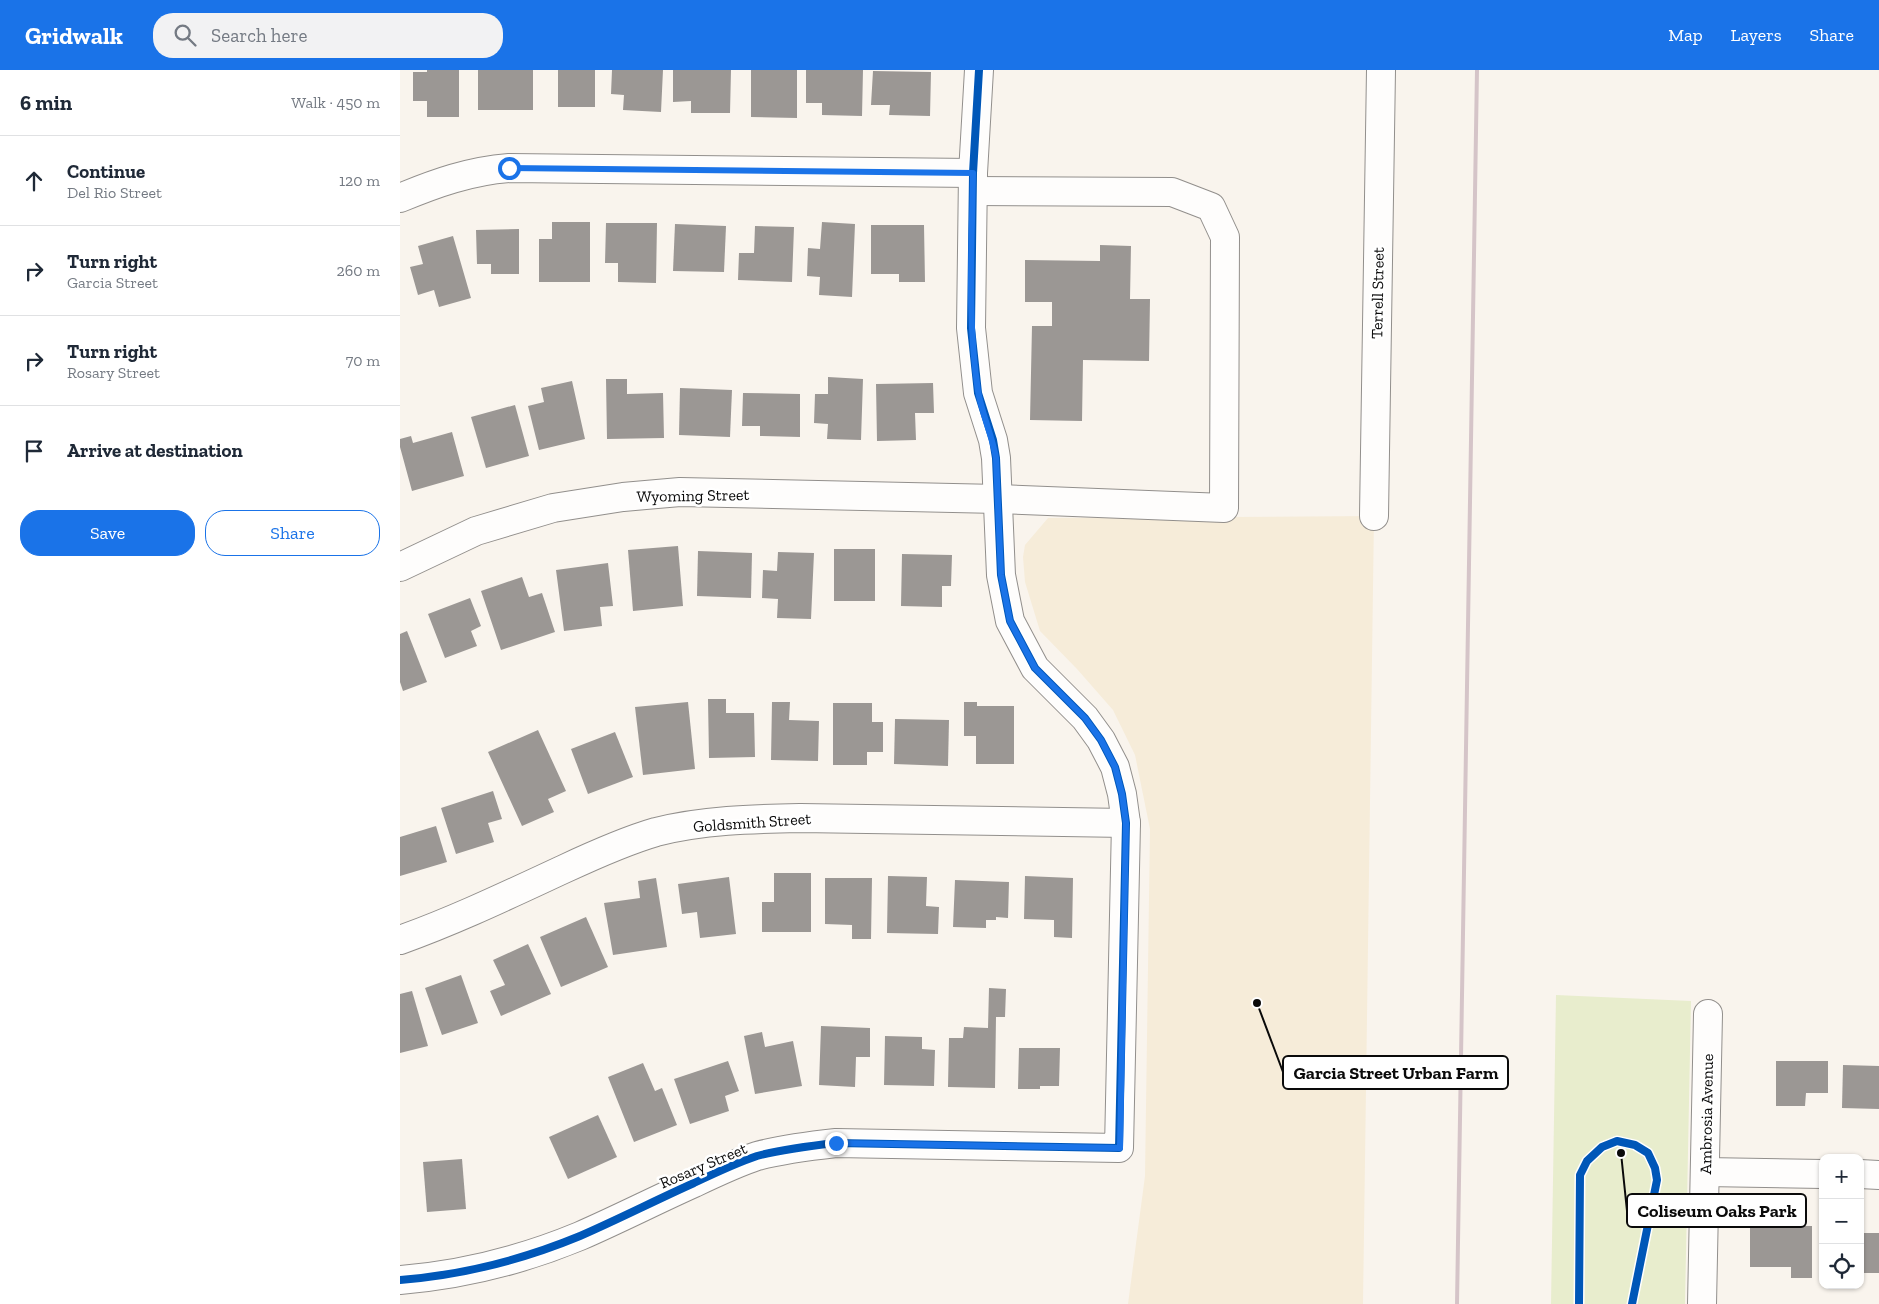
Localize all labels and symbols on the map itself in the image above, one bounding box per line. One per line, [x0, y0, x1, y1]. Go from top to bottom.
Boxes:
route start [498, 157, 521, 180]
street label: Terrell Street [1367, 247, 1388, 339]
street label: Wyoming Street [637, 485, 750, 506]
street label: Goldsmith Street [692, 809, 812, 836]
street label: Ambrosia Avenue [1696, 1053, 1717, 1175]
callout: Garcia Street Urban Farm [1283, 1056, 1508, 1089]
text: Garcia Street Urban Farm [1294, 1062, 1499, 1084]
route end [825, 1132, 848, 1155]
street label: Rosary Street [657, 1139, 750, 1192]
callout: Coliseum Oaks Park [1627, 1194, 1806, 1227]
text: Coliseum Oaks Park [1637, 1200, 1797, 1222]

